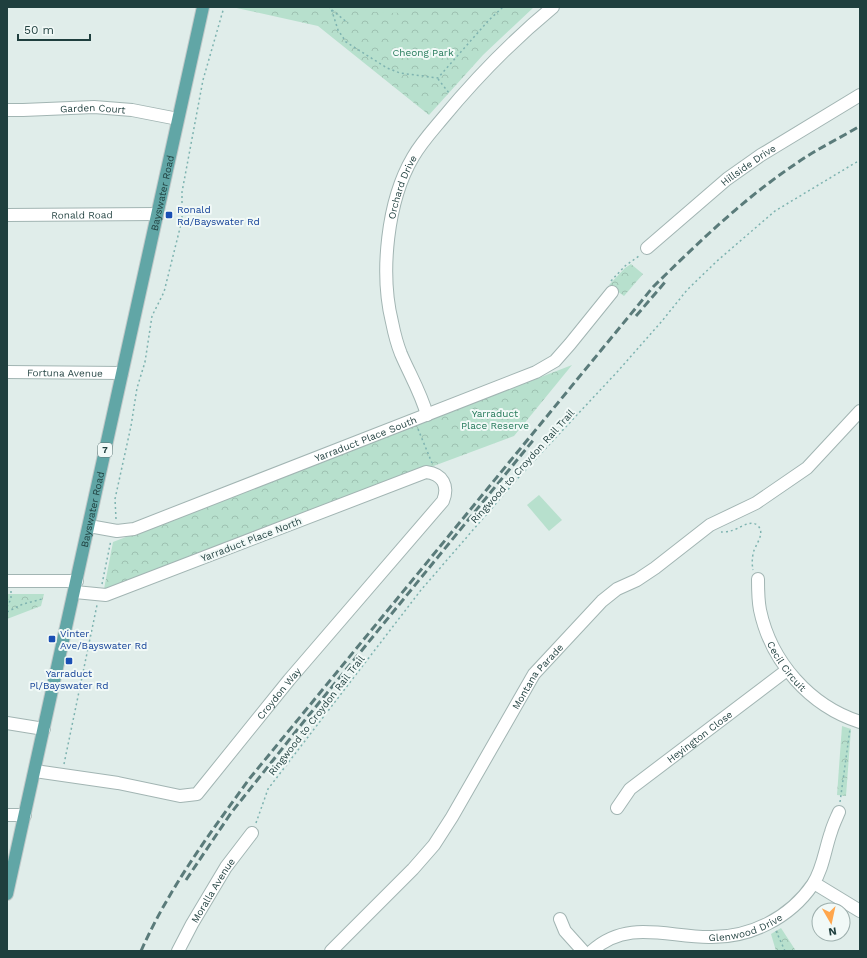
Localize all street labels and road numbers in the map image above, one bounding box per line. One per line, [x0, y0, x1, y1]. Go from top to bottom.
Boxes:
street label: Garden Court [60, 102, 127, 116]
street label: Hillside Drive [719, 142, 778, 188]
street label: Orchard Drive [386, 153, 419, 220]
street label: Bayswater Road [149, 154, 176, 232]
street label: Ronald Road [51, 209, 113, 221]
street label: Fortuna Avenue [27, 367, 103, 379]
street label: Ringwood to Croydon Rail Trail [468, 407, 576, 525]
street label: Yarraduct Place South [313, 414, 418, 464]
road number: 7 [98, 443, 112, 457]
street label: Bayswater Road [79, 470, 106, 548]
street label: Yarraduct Place North [199, 515, 303, 564]
street label: Cecil Circuit [765, 639, 809, 694]
street label: Montana Parade [510, 642, 565, 711]
street label: Ringwood to Croydon Rail Trail [266, 653, 367, 777]
street label: Croydon Way [255, 665, 304, 721]
street label: Heyington Close [665, 708, 735, 765]
street label: Moralla Avenue [189, 856, 237, 925]
street label: Glenwood Drive [709, 911, 785, 943]

